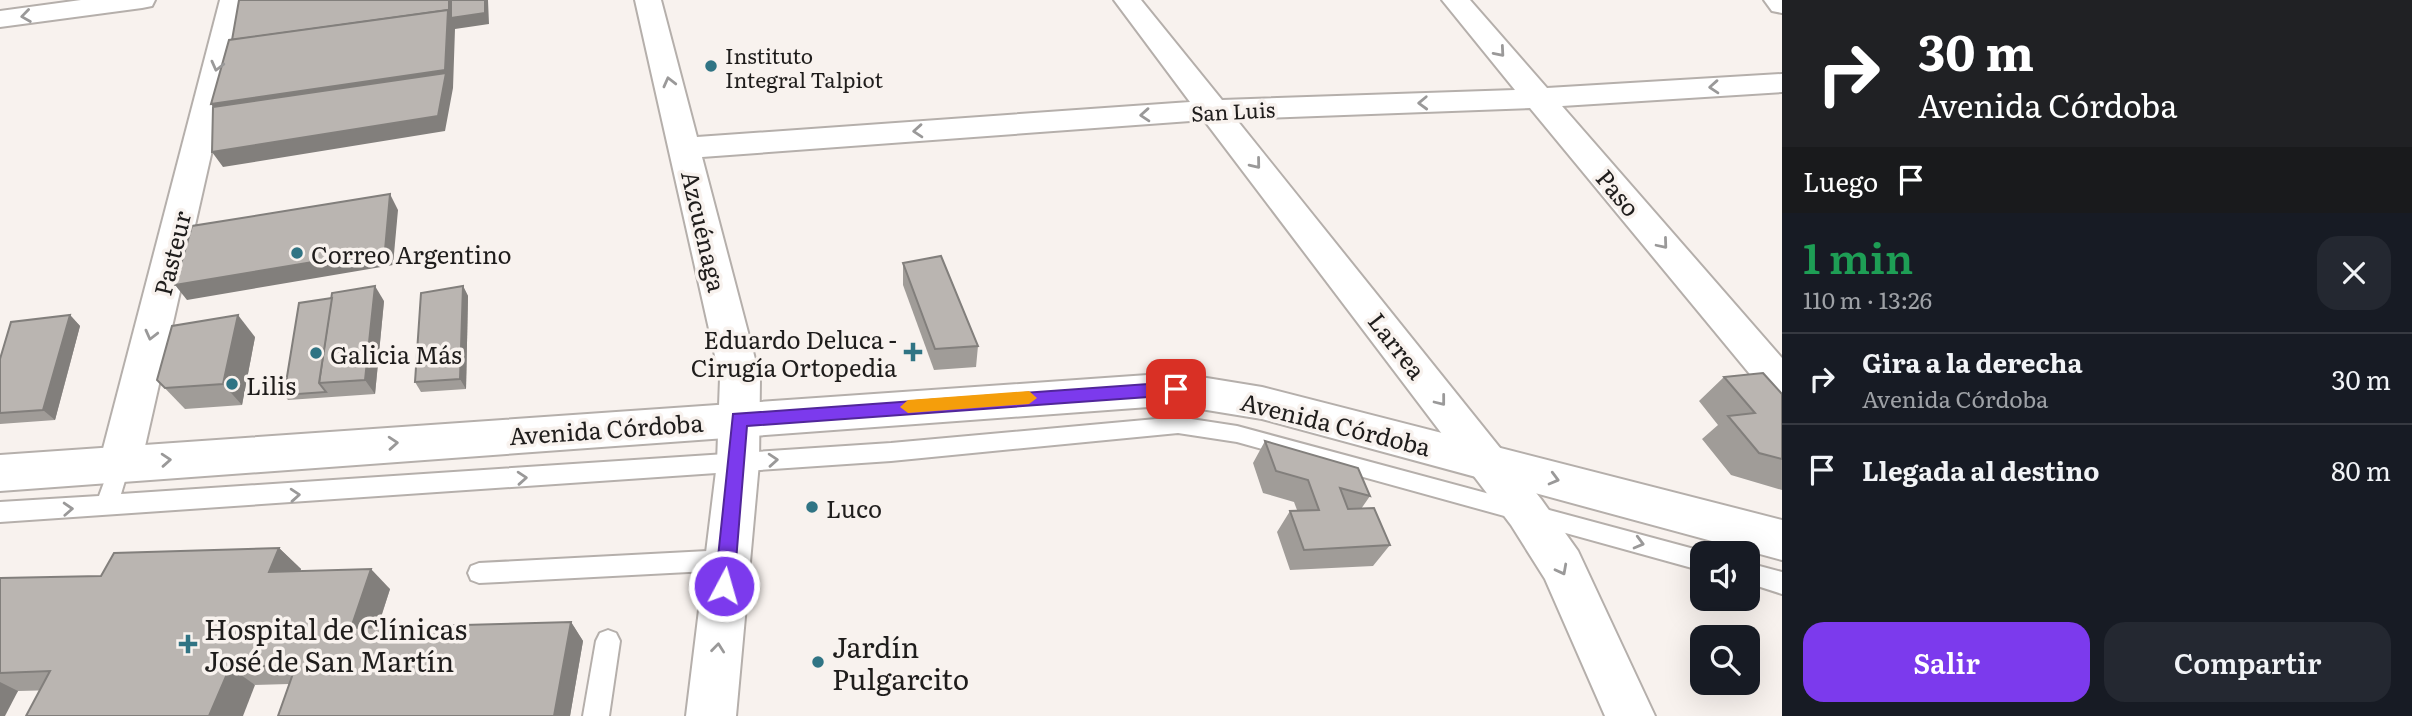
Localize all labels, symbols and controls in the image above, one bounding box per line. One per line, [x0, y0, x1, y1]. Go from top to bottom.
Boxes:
one-way arrow [20, 8, 32, 23]
text: 30 m [1918, 13, 2034, 86]
icon: right [1803, 28, 1894, 119]
place label: Instituto Integral Talpiot [725, 39, 884, 94]
one-way arrow [1491, 43, 1504, 56]
marker: Instituto Integral Talpiot [703, 58, 719, 74]
one-way arrow [210, 60, 225, 72]
one-way arrow [663, 76, 677, 88]
one-way arrow [1708, 80, 1719, 95]
text: Avenida Córdoba [1918, 80, 2178, 128]
street label: San Luis [1190, 92, 1276, 128]
one-way arrow [1417, 95, 1428, 110]
one-way arrow [1139, 107, 1150, 122]
one-way arrow [912, 123, 923, 138]
one-way arrow [1247, 156, 1260, 168]
street label: Paso [1589, 161, 1649, 223]
text: Luego [1803, 161, 1878, 200]
icon: arrive [1892, 161, 1930, 199]
street label: Azcuénaga [674, 167, 736, 295]
street label: Pasteur [144, 206, 199, 299]
text: 1 min [1803, 225, 1913, 287]
one-way arrow [1655, 235, 1667, 248]
place label: Correo Argentino [311, 236, 512, 271]
button: close [2317, 236, 2391, 310]
marker: Correo Argentino [289, 245, 305, 261]
text: 110 m · 13:26 [1803, 282, 1932, 316]
street label: Larrea [1361, 304, 1435, 386]
place label: Eduardo Deluca - Cirugía Ortopedia [691, 321, 897, 384]
one-way arrow [145, 329, 159, 341]
place label: Galicia Más [330, 336, 462, 371]
marker: Eduardo Deluca - Cirugía Ortopedia [903, 342, 923, 362]
text: Gira a la derecha [1862, 342, 2082, 381]
marker: Galicia Más [308, 345, 324, 361]
pin [1146, 359, 1206, 419]
text: 30 m [2331, 359, 2391, 398]
icon: right [1803, 360, 1841, 398]
place label: Lilis [246, 367, 296, 402]
icon: arrive [1157, 370, 1195, 408]
marker: Lilis [224, 376, 240, 392]
text: Avenida Córdoba [1862, 381, 2049, 415]
street label: Avenida Córdoba [1237, 382, 1435, 464]
one-way arrow [1432, 393, 1445, 405]
street label: Avenida Córdoba [508, 404, 704, 452]
one-way arrow [387, 436, 398, 451]
text: Llegada al destino [1862, 450, 2099, 489]
text: 80 m [2331, 450, 2391, 489]
icon: arrive [1803, 451, 1841, 489]
one-way arrow [161, 453, 172, 468]
one-way arrow [768, 453, 779, 468]
one-way arrow [517, 471, 528, 486]
one-way arrow [1548, 471, 1560, 486]
one-way arrow [290, 488, 301, 503]
place label: Luco [826, 490, 882, 525]
marker: Luco [804, 499, 820, 515]
one-way arrow [63, 501, 74, 516]
one-way arrow [1633, 535, 1645, 549]
map controls [1690, 541, 1760, 695]
button: sound [1690, 541, 1760, 611]
position arrow [687, 549, 761, 623]
one-way arrow [1554, 562, 1568, 575]
place label: Hospital de Clínicas José de San Martín [204, 607, 467, 681]
button: Salir [1803, 622, 2090, 702]
button: Compartir [2104, 622, 2391, 702]
place label: Jardín Pulgarcito [832, 625, 969, 699]
button: search [1690, 625, 1760, 695]
marker: Hospital de Clínicas José de San Martín [178, 634, 198, 654]
one-way arrow [710, 642, 725, 653]
marker: Jardín Pulgarcito [810, 654, 826, 670]

